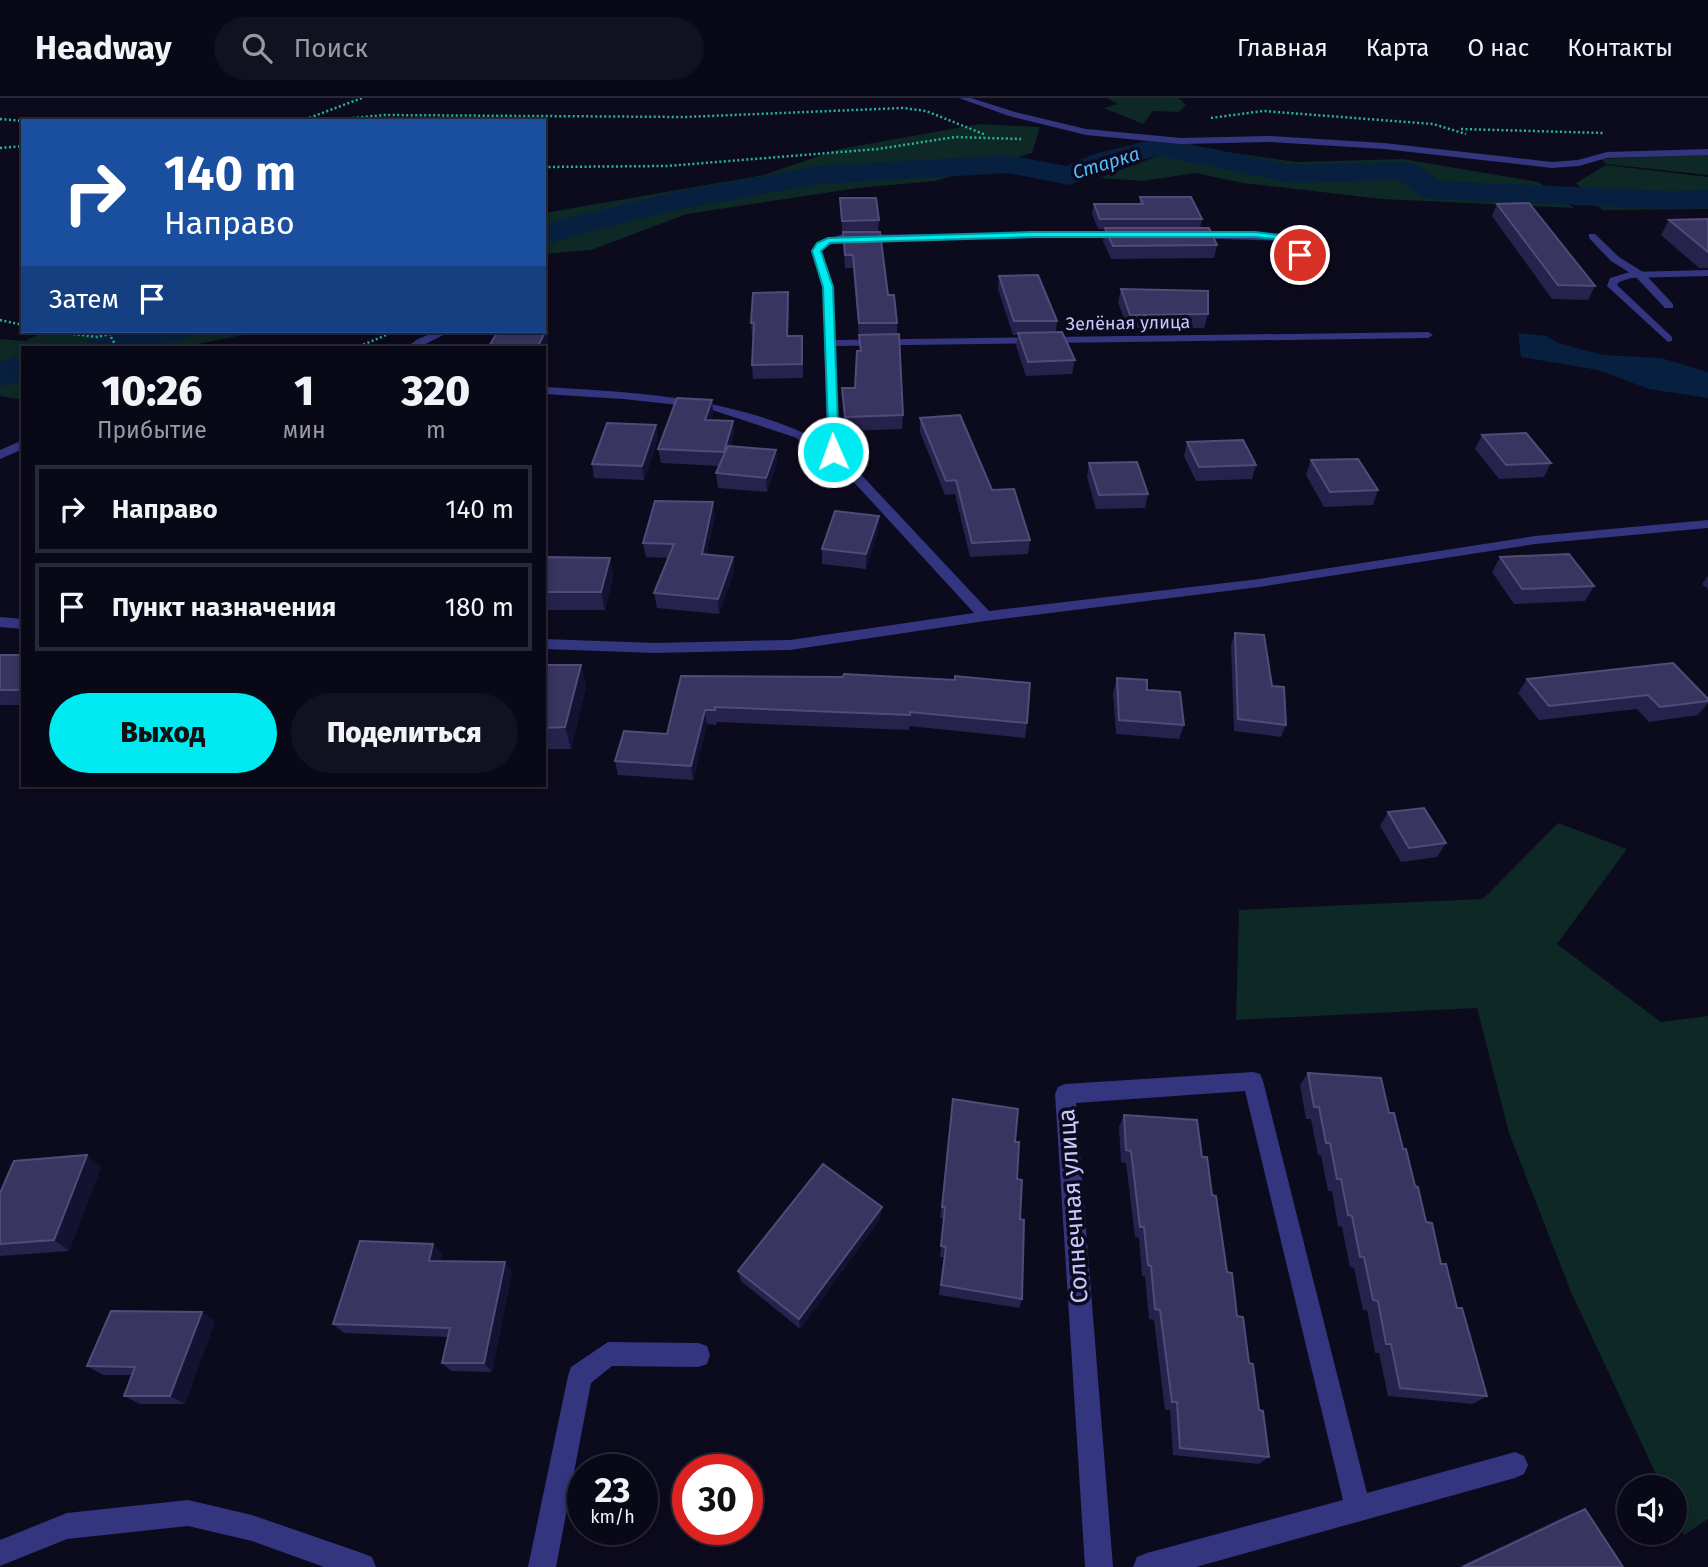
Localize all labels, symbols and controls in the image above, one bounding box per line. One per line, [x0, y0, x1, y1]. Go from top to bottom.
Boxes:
search box [214, 17, 704, 80]
text: Headway [35, 28, 172, 68]
icon: search [238, 29, 276, 67]
text: Поиск [294, 33, 368, 64]
text: Главная [1237, 34, 1328, 62]
text: Карта [1366, 34, 1429, 62]
text: О нас [1467, 34, 1529, 62]
text: Контакты [1567, 34, 1673, 62]
water label: Старка [1070, 142, 1142, 184]
text: 140 m [164, 144, 296, 203]
icon: right [49, 147, 140, 238]
text: Направо [164, 204, 295, 242]
pin [1270, 225, 1330, 285]
icon: arrive [1281, 236, 1319, 274]
icon: arrive [133, 280, 171, 318]
text: Затем [49, 284, 119, 315]
street label: Зелёная улица [1066, 311, 1190, 335]
text: 10:26 [101, 366, 202, 416]
text: 1 [294, 366, 314, 416]
text: 320 [402, 366, 470, 416]
position arrow [796, 415, 870, 489]
text: Прибытие [97, 416, 207, 444]
text: мин [283, 416, 326, 444]
text: m [426, 416, 446, 444]
icon: right [53, 490, 91, 528]
text: Направо [112, 494, 218, 525]
text: 140 m [445, 494, 514, 525]
icon: arrive [53, 588, 91, 626]
text: Пункт назначения [112, 592, 336, 623]
text: 180 m [445, 592, 514, 623]
button: Выход [49, 693, 277, 773]
button: Поделиться [291, 693, 518, 773]
street label: Солнечная улица [1052, 1108, 1094, 1304]
speed limit sign: 30 [672, 1454, 763, 1545]
text: 23 [594, 1469, 631, 1511]
map controls [1617, 1475, 1687, 1545]
button: sound [1617, 1475, 1687, 1545]
text: km/h [590, 1506, 635, 1528]

